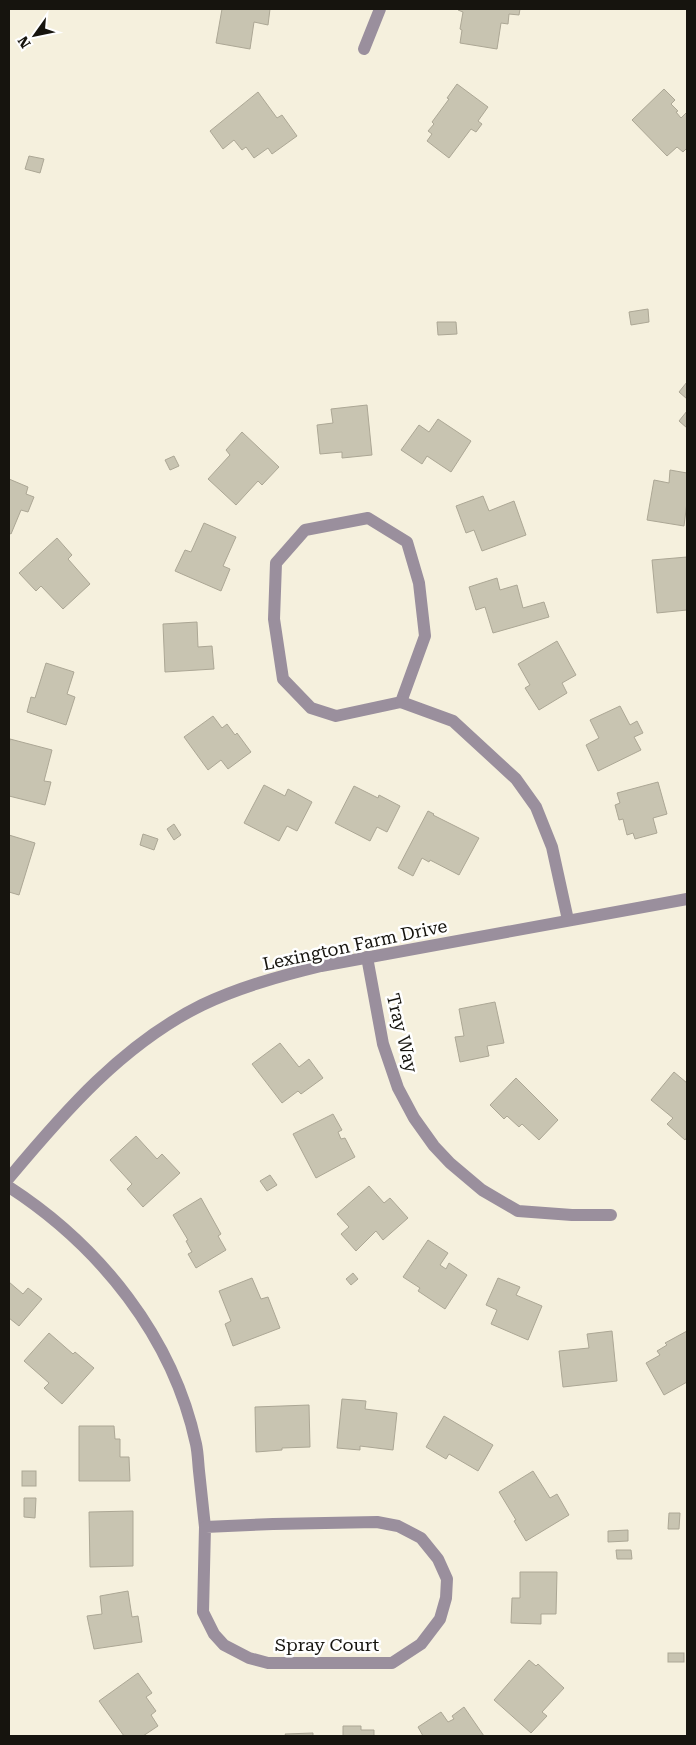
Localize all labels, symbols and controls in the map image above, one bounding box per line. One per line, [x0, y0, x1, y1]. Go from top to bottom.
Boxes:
north arrow [10, 10, 60, 60]
text: N [14, 33, 34, 51]
street label: Lexington Farm Drive [261, 915, 449, 974]
street label: Tray Way [382, 991, 423, 1075]
street label: Spray Court [275, 1634, 379, 1655]

